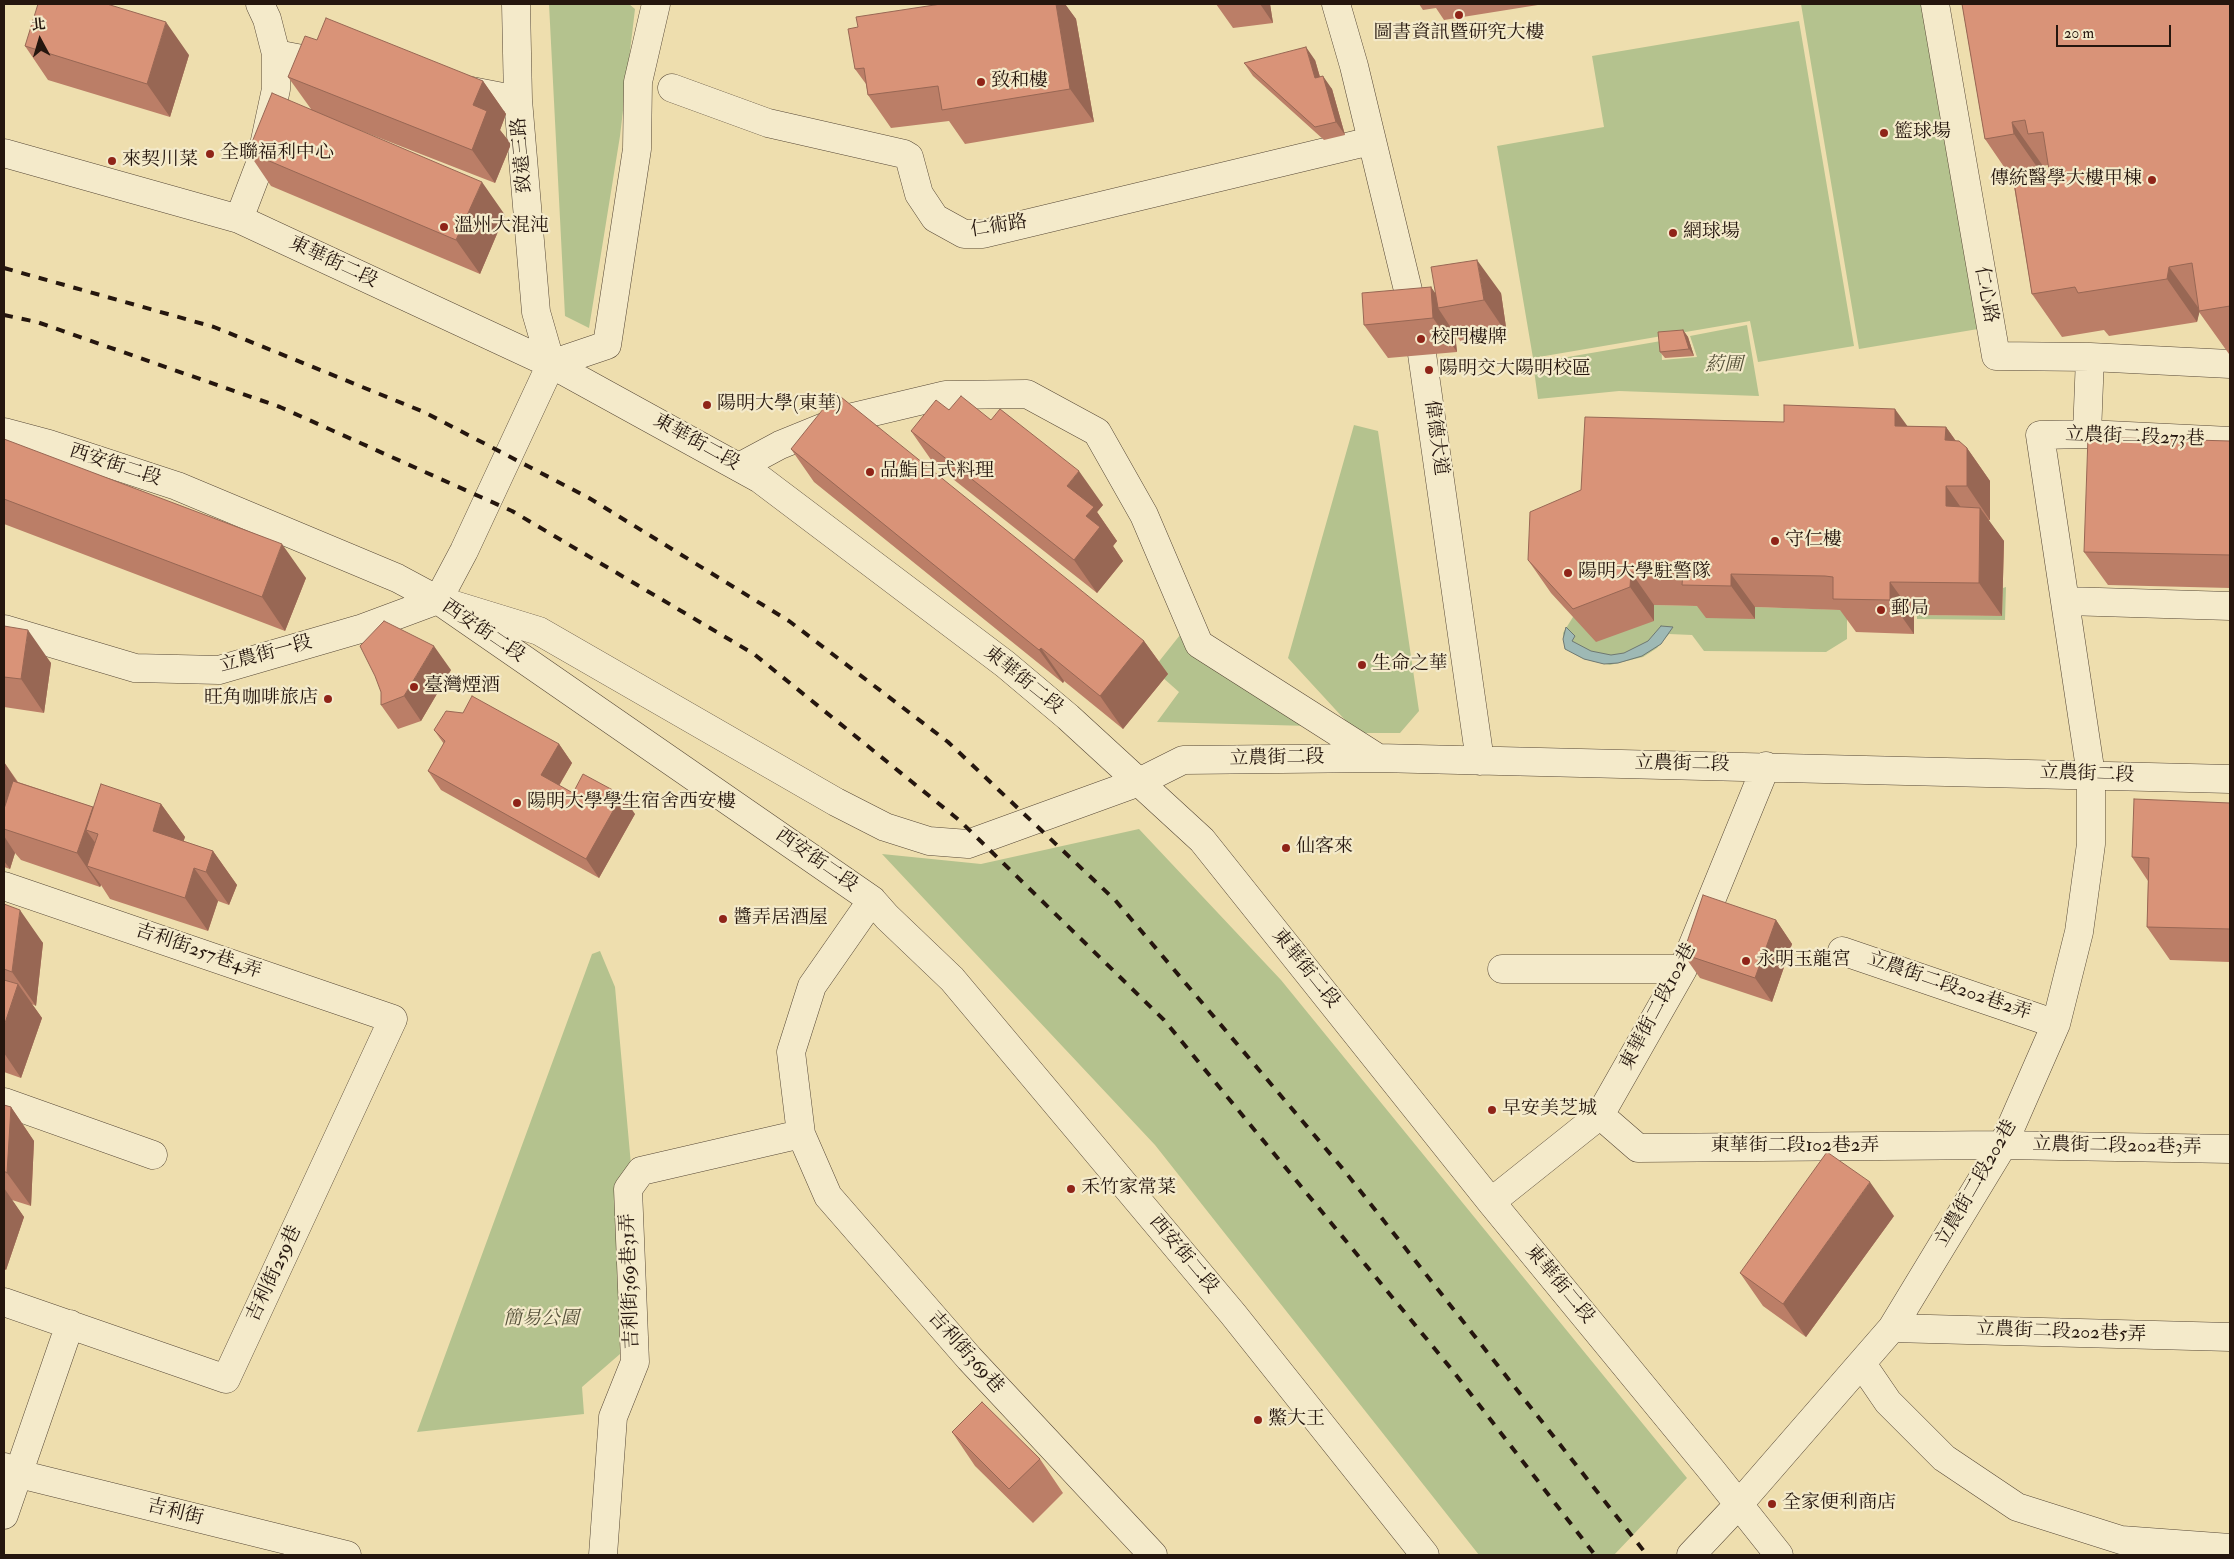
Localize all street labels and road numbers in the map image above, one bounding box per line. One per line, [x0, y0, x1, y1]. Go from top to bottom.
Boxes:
street label: 致遠三路 [508, 116, 538, 194]
street label: 仁術路 [969, 211, 1029, 243]
street label: 東華街二段 [285, 233, 381, 293]
street label: 仁心路 [1969, 265, 2001, 325]
street label: 偉德大道 [1418, 399, 1452, 477]
street label: 東華街二段 [649, 410, 743, 476]
street label: 立農街二段273巷 [2065, 424, 2205, 452]
street label: 西安街二段 [66, 440, 164, 492]
street label: 西安街二段 [437, 596, 529, 668]
street label: 立農街一段 [217, 632, 315, 678]
street label: 東華街二段 [979, 642, 1067, 720]
street label: 立農街二段 [1229, 747, 1325, 771]
street label: 立農街二段 [1634, 753, 1730, 777]
street label: 立農街二段 [2039, 762, 2135, 788]
street label: 西安街二段 [771, 824, 861, 898]
street label: 吉利街257巷4弄 [132, 920, 264, 984]
street label: 東華街二段 [1266, 925, 1344, 1013]
street label: 東華街二段102巷 [1616, 940, 1702, 1074]
street label: 立農街二段202巷2弄 [1864, 948, 2034, 1026]
street label: 立農街二段202巷 [1931, 1116, 2023, 1252]
street label: 立農街二段202巷3弄 [2032, 1134, 2202, 1160]
street label: 東華街二段102巷2弄 [1711, 1136, 1879, 1158]
street label: 西安街二段 [1144, 1211, 1222, 1299]
street label: 吉利街369巷31弄 [617, 1213, 645, 1349]
street label: 吉利街259巷 [243, 1222, 307, 1326]
street label: 東華街二段 [1520, 1241, 1598, 1329]
street label: 吉利街369巷 [922, 1307, 1008, 1399]
street label: 立農街二段202巷5弄 [1975, 1319, 2147, 1347]
street label: 吉利街 [145, 1495, 205, 1531]

